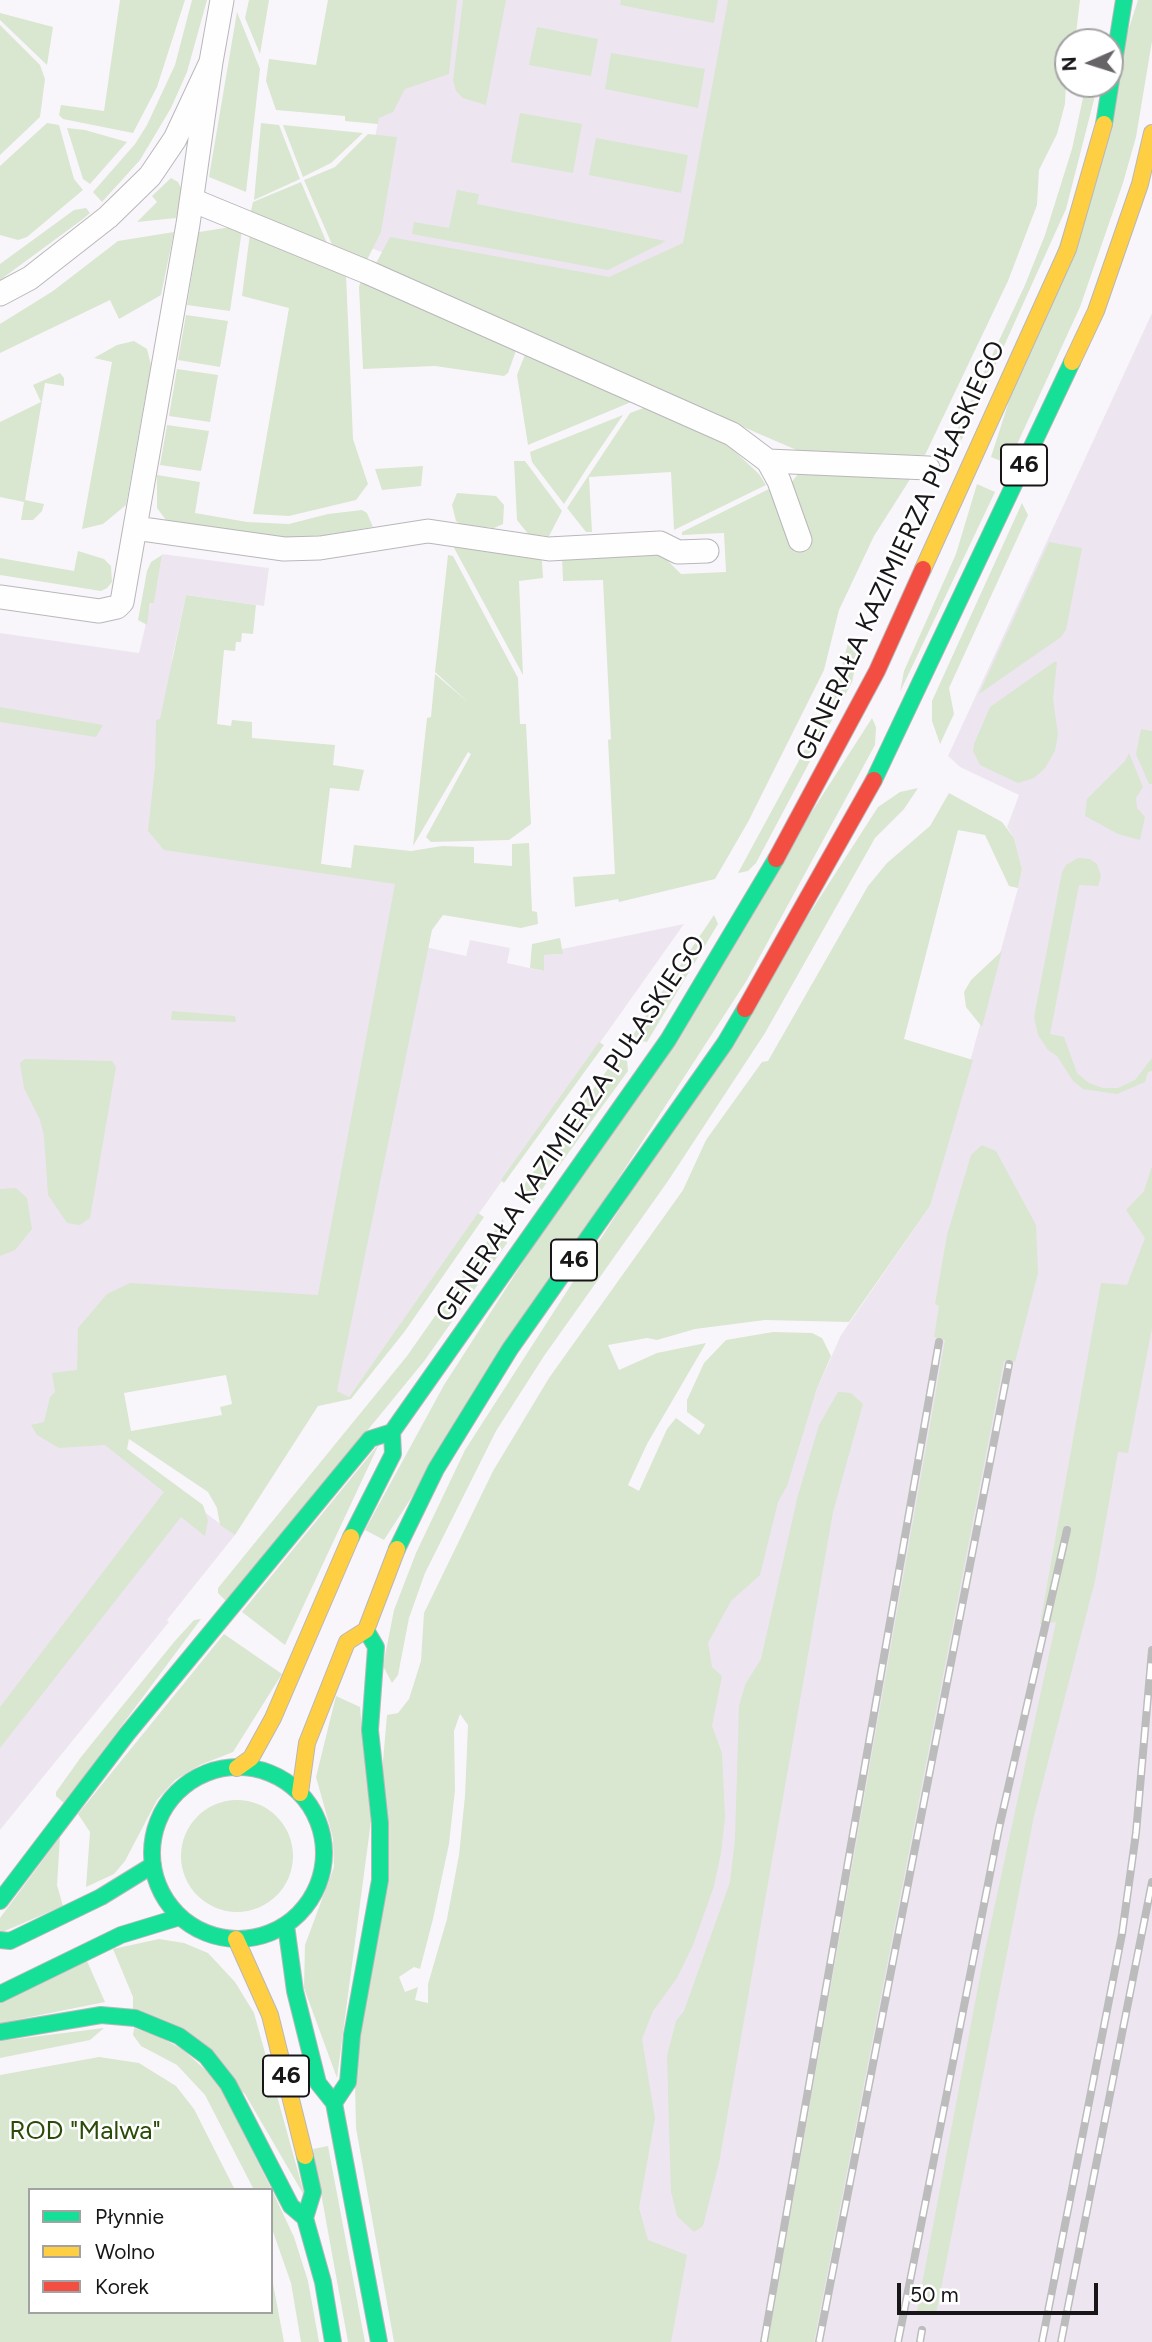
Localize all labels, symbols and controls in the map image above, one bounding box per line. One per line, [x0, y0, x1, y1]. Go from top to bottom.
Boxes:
north arrow [1054, 28, 1124, 98]
text: N [1058, 56, 1081, 72]
street label: GENERAŁA KAZIMIERZA PUŁASKIEGO [790, 336, 1012, 766]
road number: 46 [1001, 444, 1047, 486]
street label: GENERAŁA KAZIMIERZA PUŁASKIEGO [430, 930, 712, 1328]
road number: 46 [551, 1240, 597, 1280]
road number: 46 [263, 2056, 309, 2096]
park label: ROD "Malwa" [9, 2115, 161, 2147]
legend [28, 2188, 273, 2314]
text: Płynnie [95, 2204, 164, 2229]
text: Wolno [95, 2239, 155, 2264]
scale bar [900, 2268, 1101, 2312]
text: Korek [95, 2274, 149, 2299]
text: 50 m [910, 2282, 959, 2307]

